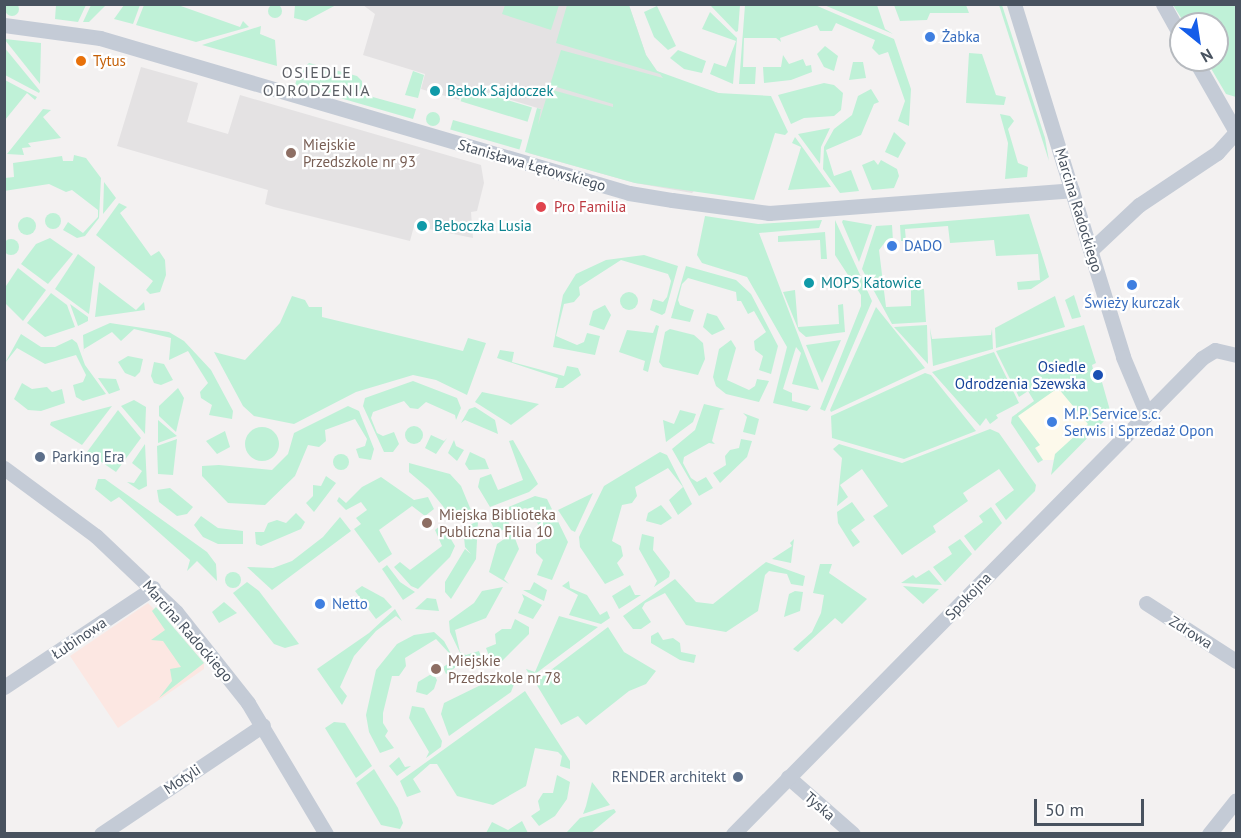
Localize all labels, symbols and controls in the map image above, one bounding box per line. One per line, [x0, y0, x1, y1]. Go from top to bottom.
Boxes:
north arrow [1169, 12, 1229, 72]
place label: Żabka [942, 28, 980, 46]
marker: Żabka [923, 30, 937, 44]
text: N [1197, 45, 1217, 67]
place label: Tytus [93, 52, 126, 70]
marker: Tytus [74, 54, 88, 68]
district label: OSIEDLE ODRODZENIA [263, 62, 371, 100]
place label: Bebok Sajdoczek [447, 82, 554, 100]
marker: Bebok Sajdoczek [428, 84, 442, 98]
place label: Miejskie Przedszkole nr 93 [303, 135, 416, 170]
street label: Stanisława Łętowskiego [456, 135, 608, 195]
marker: Miejskie Przedszkole nr 93 [284, 146, 298, 160]
street label: Marcina Radockiego [1052, 146, 1106, 274]
marker: Pro Familia [532, 198, 550, 216]
place label: Pro Familia [554, 198, 626, 216]
place label: Beboczka Lusia [434, 217, 532, 235]
marker: Beboczka Lusia [415, 219, 429, 233]
place label: DADO [904, 237, 942, 255]
marker: DADO [885, 239, 899, 253]
place label: MOPS Katowice [821, 274, 922, 292]
marker: MOPS Katowice [802, 276, 816, 290]
marker: Świeży kurczak [1125, 278, 1139, 292]
place label: Świeży kurczak [1084, 294, 1180, 312]
place label: Osiedle Odrodzenia Szewska [955, 357, 1086, 392]
marker: Osiedle Odrodzenia Szewska [1091, 368, 1105, 382]
place label: M.P. Service s.c. Serwis i Sprzedaż Opon [1064, 404, 1214, 439]
marker: M.P. Service s.c. Serwis i Sprzedaż Opon [1045, 415, 1059, 429]
place label: Parking Era [52, 448, 124, 466]
marker: Parking Era [33, 450, 47, 464]
place label: Miejska Biblioteka Publiczna Filia 10 [439, 505, 556, 540]
marker: Miejska Biblioteka Publiczna Filia 10 [420, 516, 434, 530]
street label: Spokojna [941, 569, 995, 623]
street label: Marcina Radockiego [139, 577, 237, 685]
place label: Netto [332, 595, 368, 613]
marker: Netto [313, 597, 327, 611]
street label: Zdrowa [1166, 612, 1216, 652]
street label: Łubinowa [48, 613, 110, 663]
place label: Miejskie Przedszkole nr 78 [448, 651, 561, 686]
marker: Miejskie Przedszkole nr 78 [429, 662, 443, 676]
street label: Motyli [160, 760, 204, 798]
place label: RENDER architekt [612, 768, 726, 786]
marker: RENDER architekt [731, 770, 745, 784]
scale bar [1037, 787, 1146, 825]
street label: Tyska [801, 788, 839, 824]
text: 50 m [1045, 798, 1084, 821]

